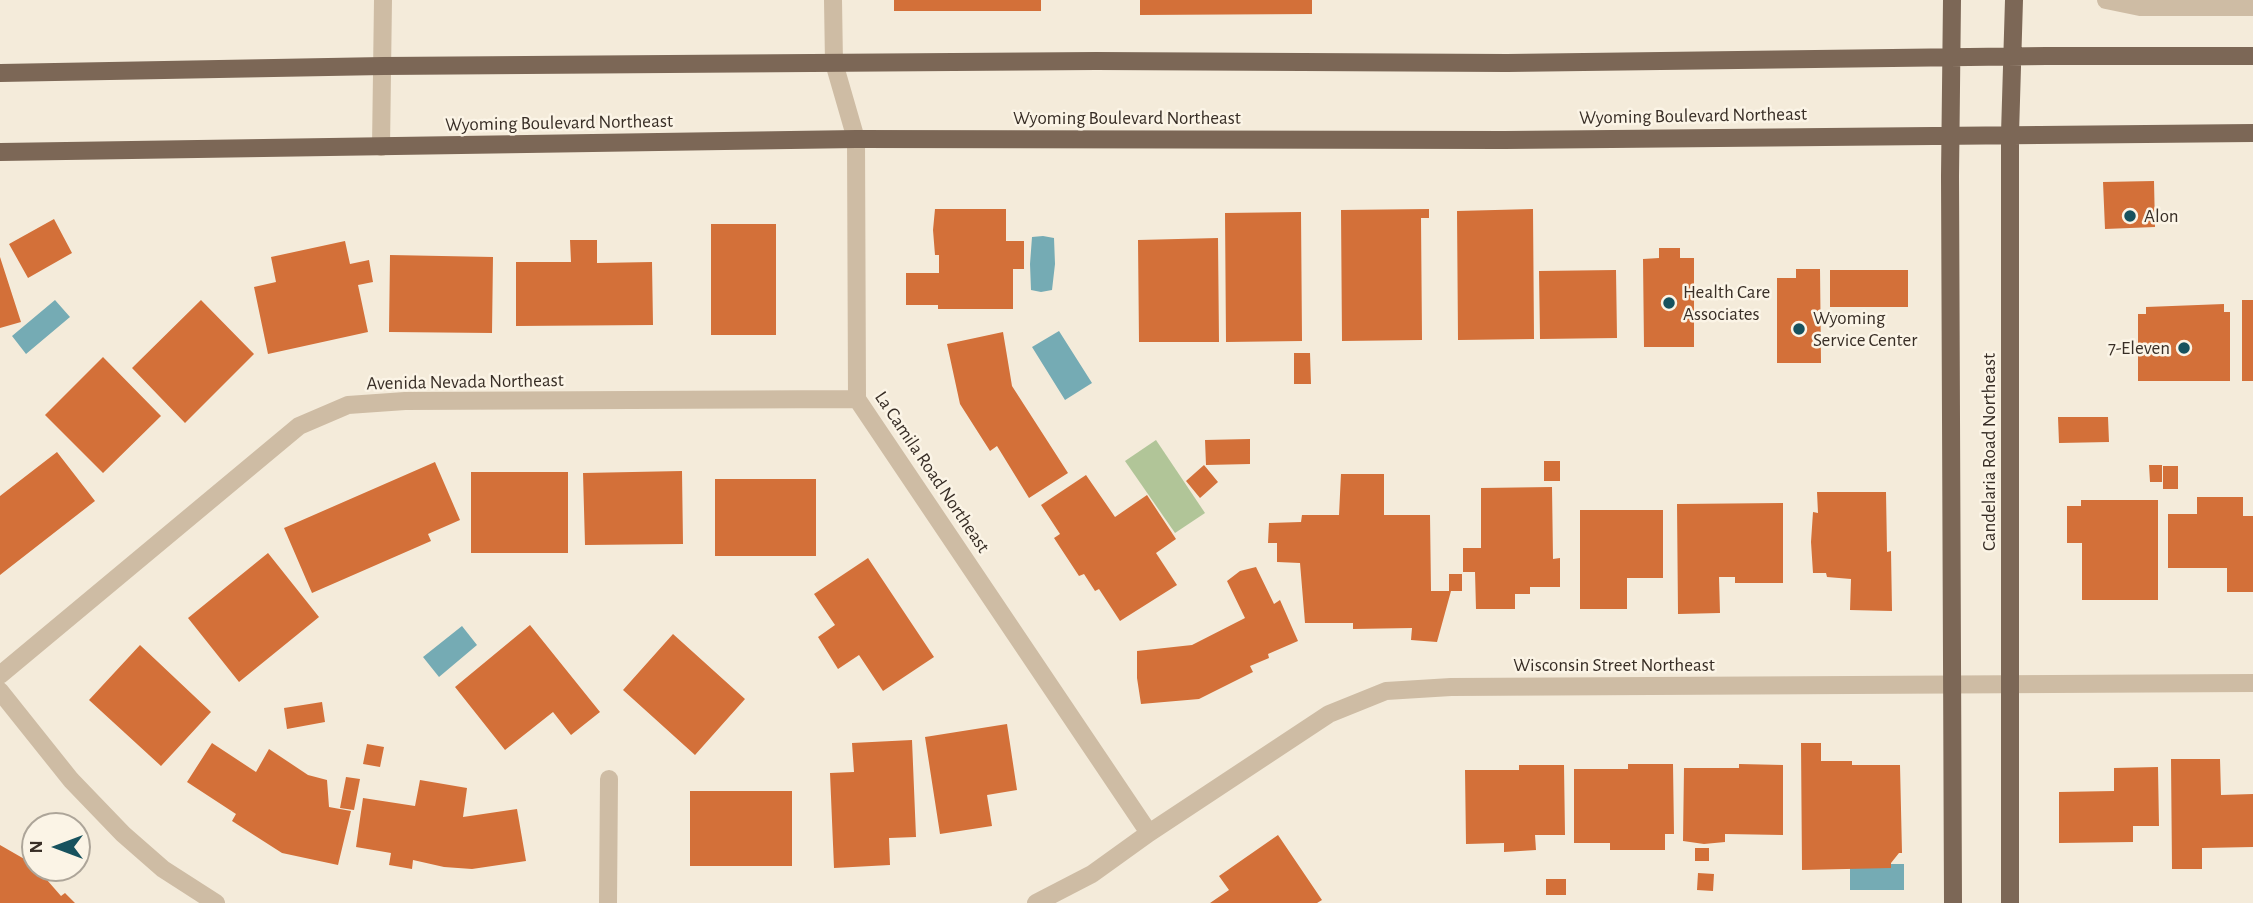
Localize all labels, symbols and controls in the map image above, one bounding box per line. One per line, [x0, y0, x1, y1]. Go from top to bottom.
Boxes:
street label: Wyoming Boulevard Northeast [1579, 103, 1807, 129]
street label: Wyoming Boulevard Northeast [1013, 107, 1241, 129]
street label: Wyoming Boulevard Northeast [445, 110, 673, 136]
place label: Alon [2144, 205, 2179, 227]
marker: Alon [2122, 208, 2138, 224]
place label: Health Care Associates [1683, 281, 1770, 325]
marker: Health Care Associates [1661, 295, 1677, 311]
place label: Wyoming Service Center [1813, 307, 1917, 351]
marker: Wyoming Service Center [1791, 321, 1807, 337]
place label: 7-Eleven [2108, 337, 2170, 359]
marker: 7-Eleven [2176, 340, 2192, 356]
street label: Candelaria Road Northeast [1978, 353, 2000, 551]
street label: Avenida Nevada Northeast [366, 369, 564, 395]
street label: La Camila Road Northeast [869, 387, 995, 557]
street label: Wisconsin Street Northeast [1513, 654, 1715, 676]
north arrow [21, 812, 91, 882]
text: N [27, 840, 46, 854]

